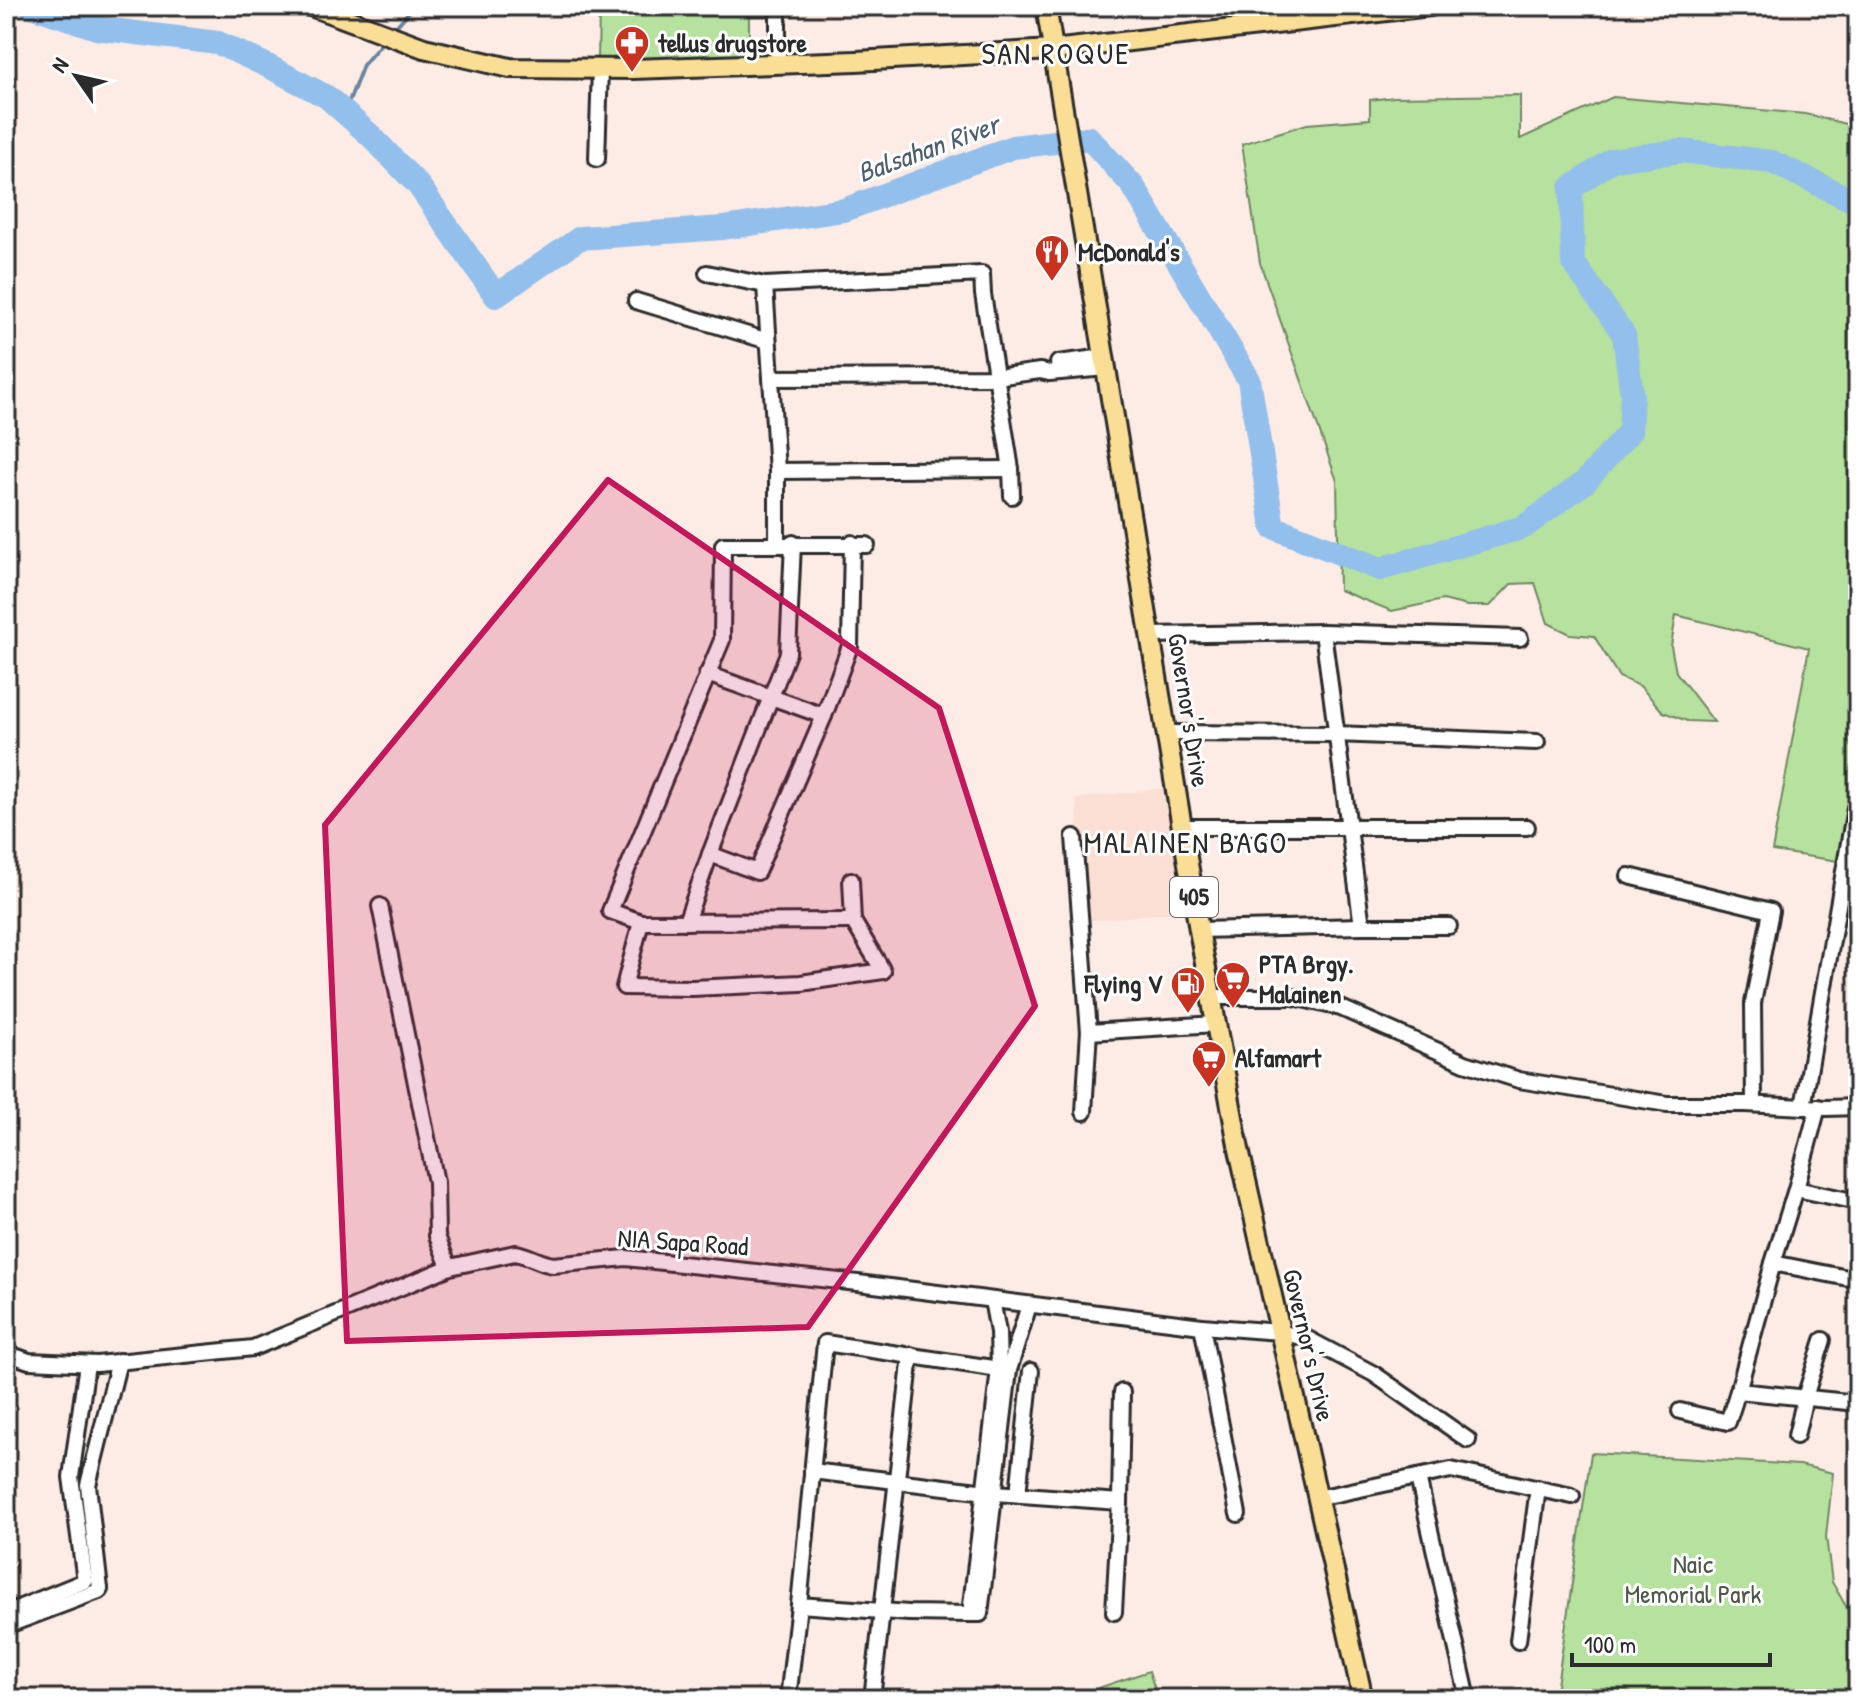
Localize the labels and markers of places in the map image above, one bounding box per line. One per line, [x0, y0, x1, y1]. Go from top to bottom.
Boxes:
pharmacy icon: tellus drugstore [613, 24, 651, 74]
place label: tellus drugstore [657, 25, 807, 61]
restaurant icon: McDonald's [1033, 233, 1071, 283]
place label: McDonald's [1078, 234, 1180, 269]
place label: PTA Brgy. Malainen [1259, 946, 1354, 1011]
supermarket icon: PTA Brgy. Malainen [1214, 960, 1252, 1010]
fuel station icon: Flying V [1169, 965, 1207, 1015]
place label: Flying V [1084, 966, 1163, 1002]
supermarket icon: Alfamart [1190, 1039, 1228, 1089]
place label: Alfamart [1235, 1040, 1322, 1075]

